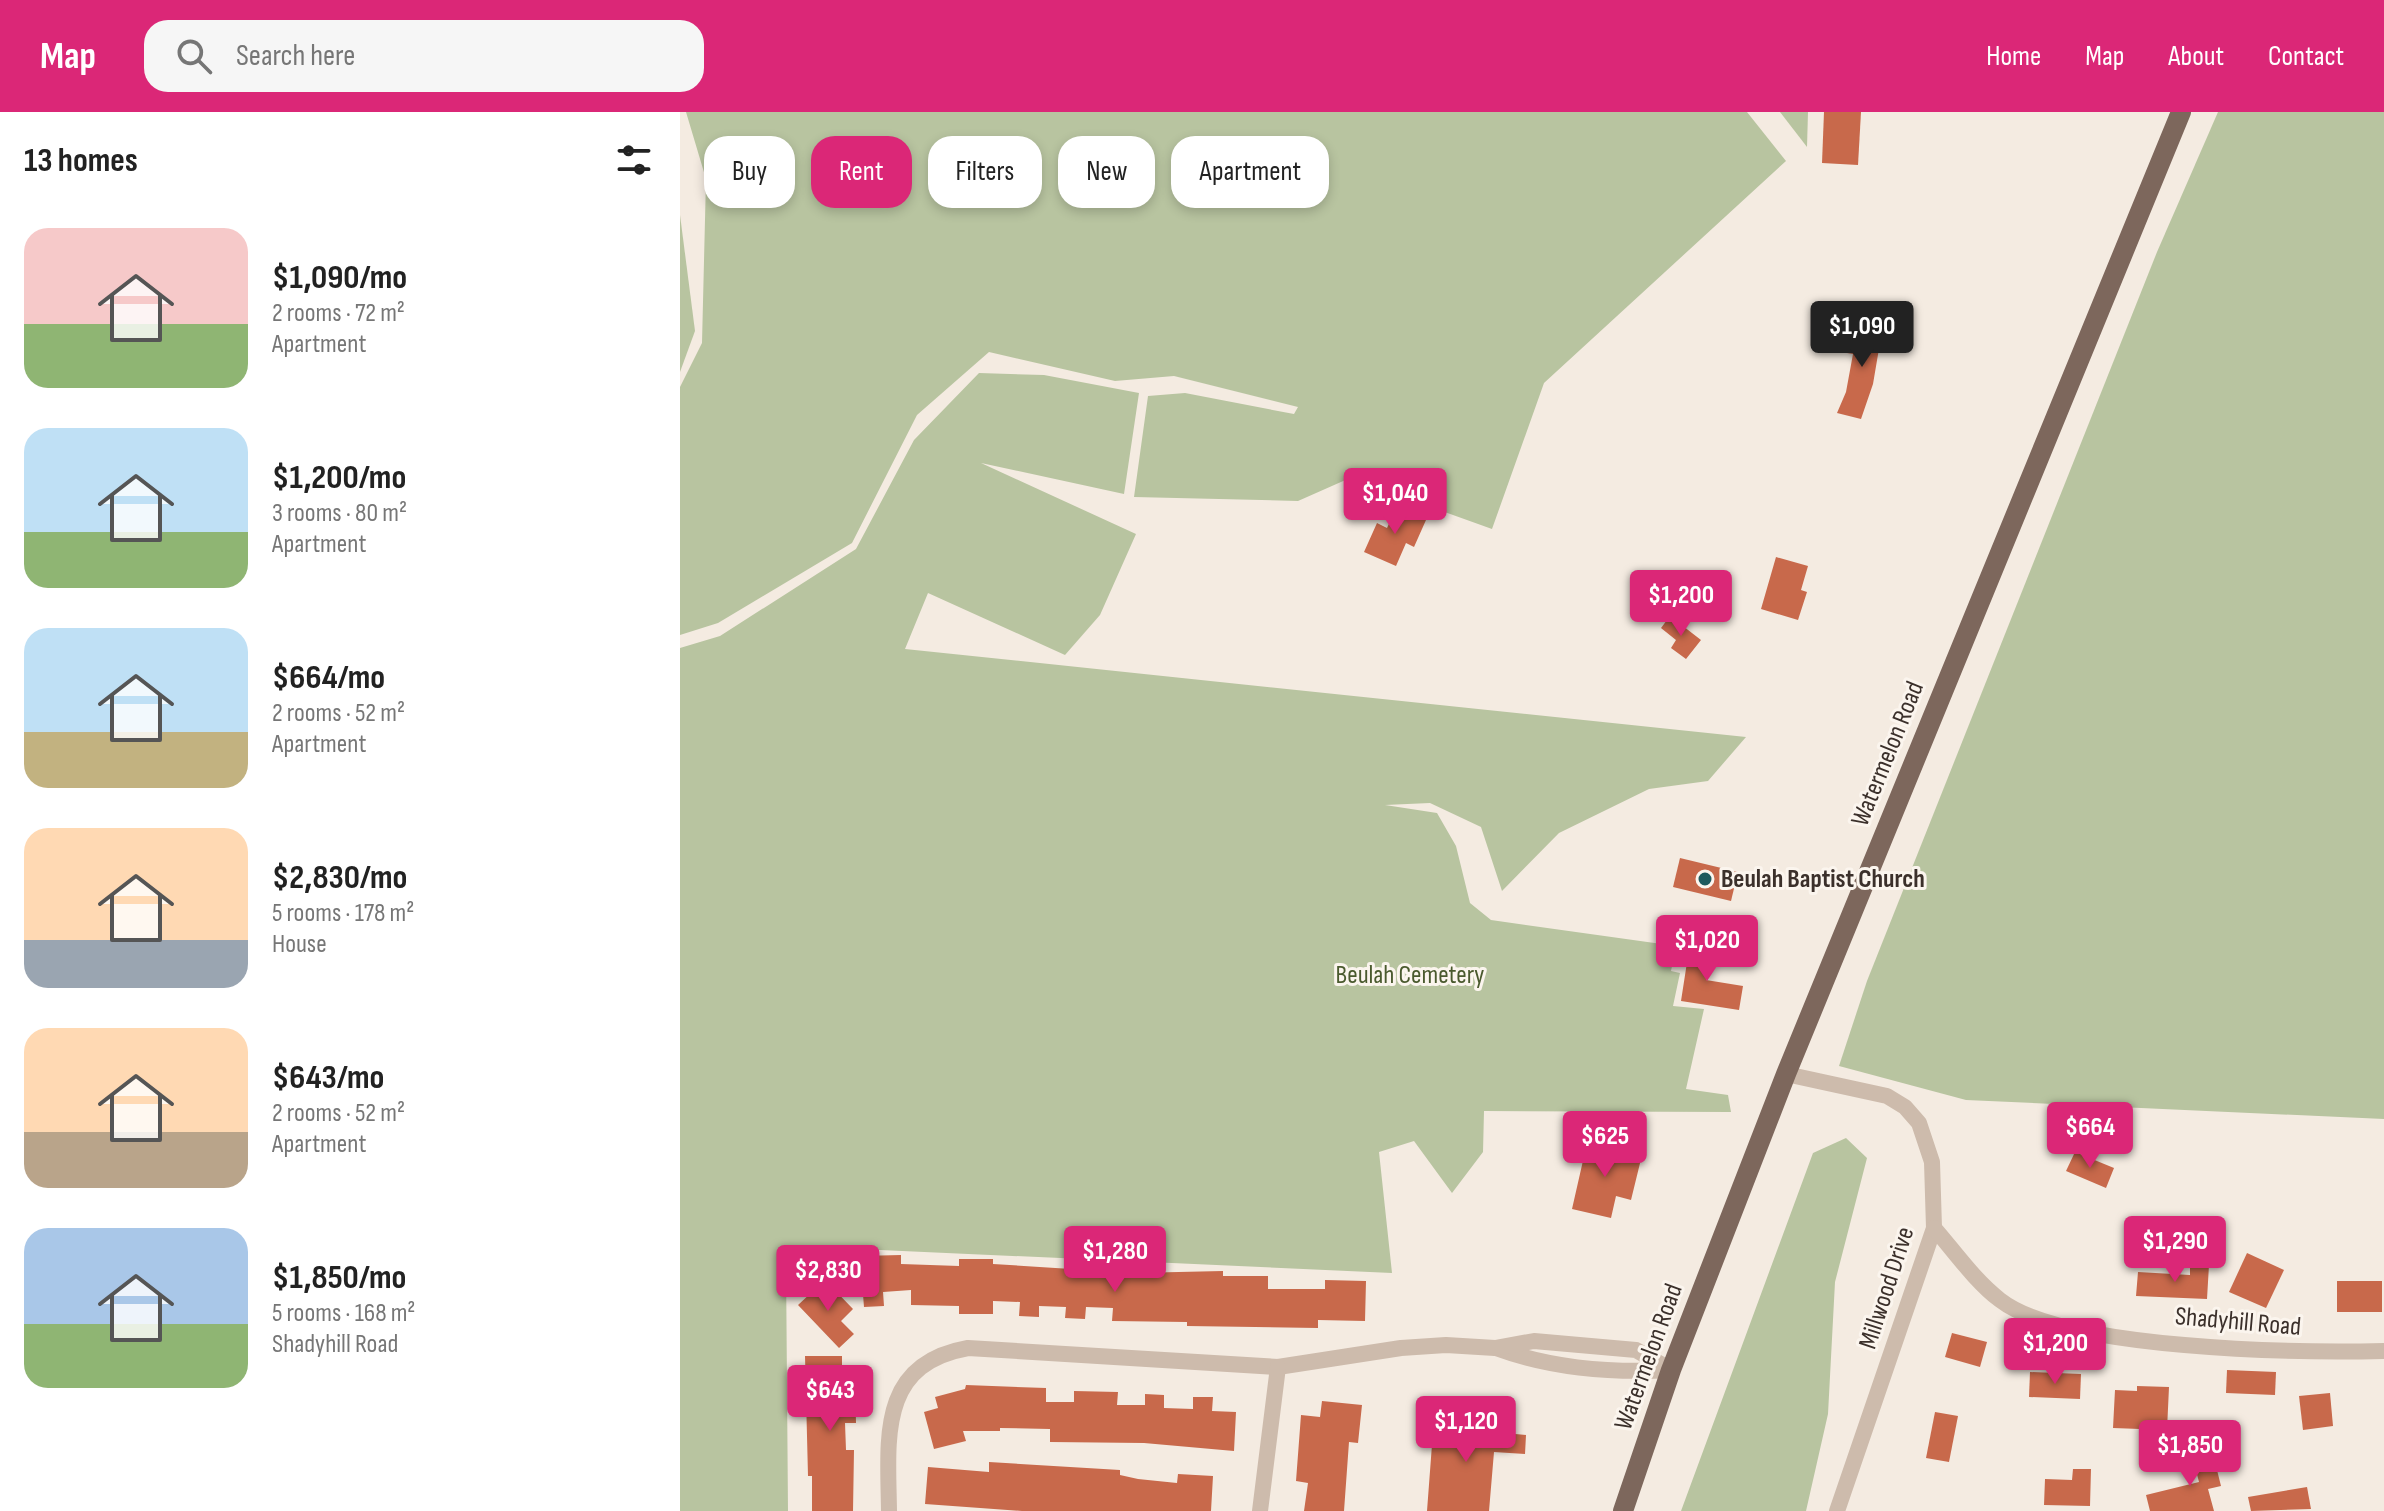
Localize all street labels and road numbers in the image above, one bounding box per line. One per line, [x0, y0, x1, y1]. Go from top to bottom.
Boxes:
street label: Watermelon Road [1845, 677, 1931, 831]
street label: Millwood Drive [1853, 1223, 1921, 1353]
street label: Watermelon Road [1608, 1280, 1690, 1434]
street label: Shadyhill Road [2174, 1301, 2302, 1343]

